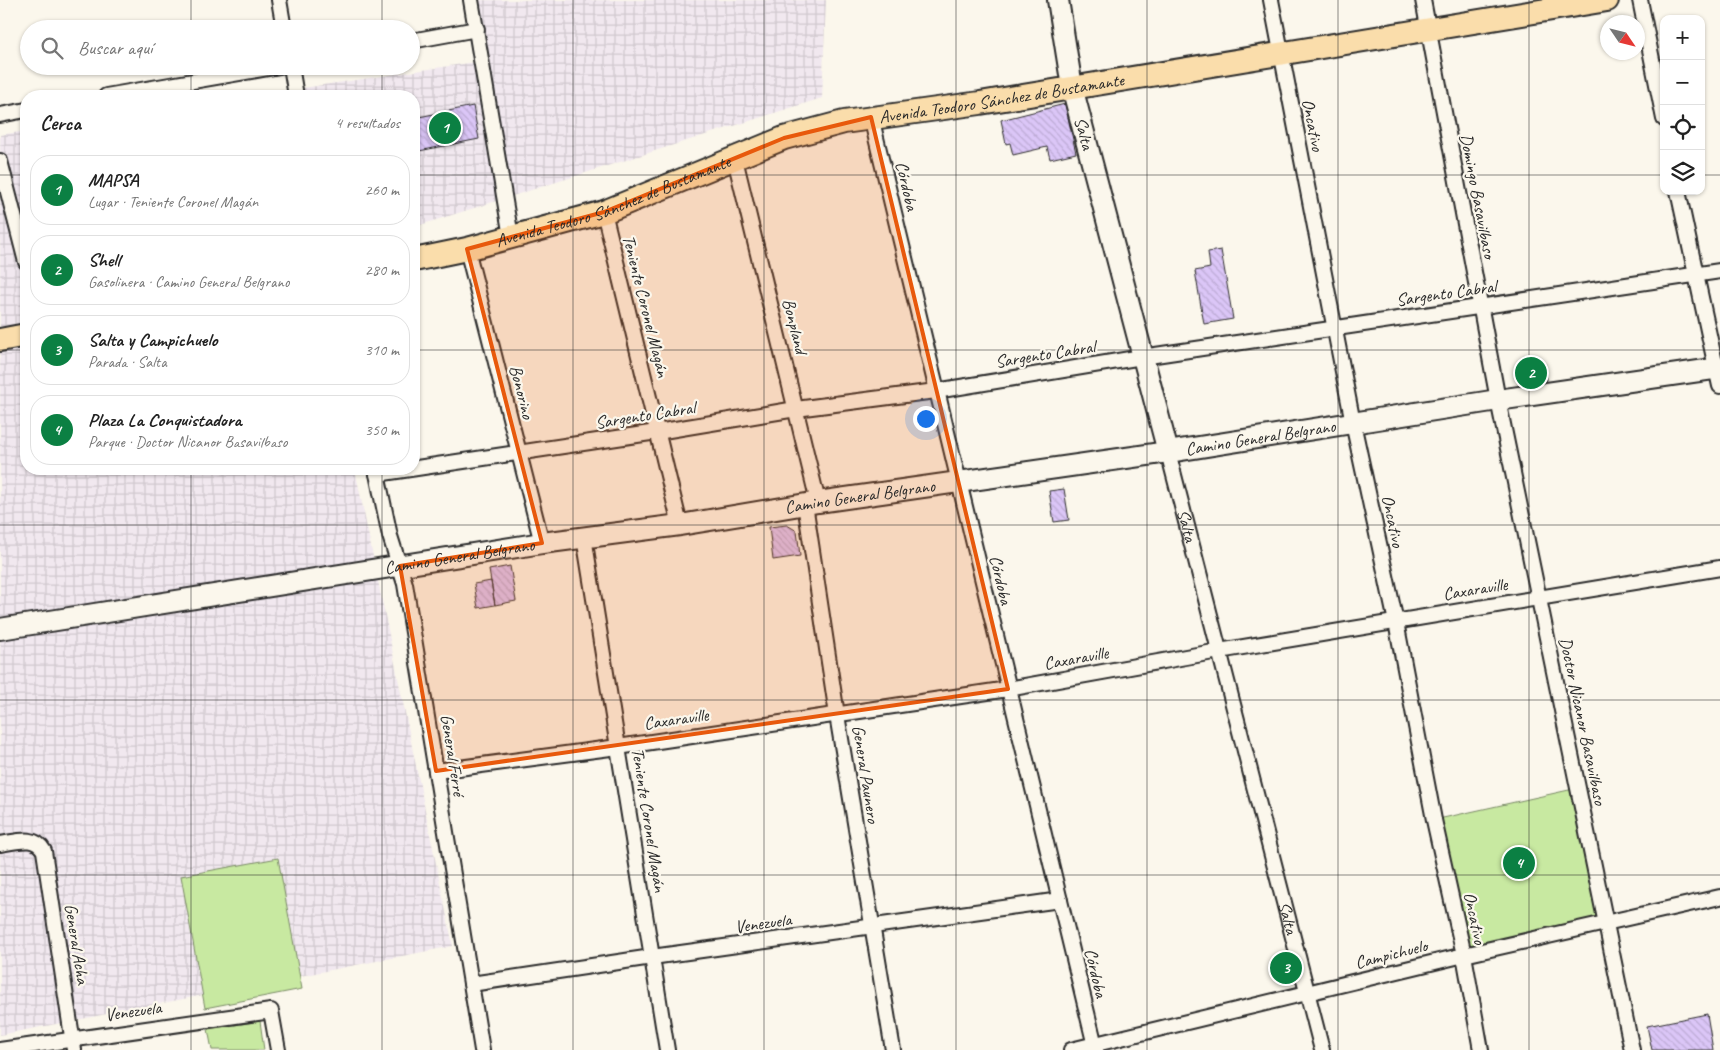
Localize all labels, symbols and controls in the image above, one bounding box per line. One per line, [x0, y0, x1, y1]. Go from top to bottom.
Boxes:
north arrow [1600, 15, 1645, 60]
map controls [1660, 15, 1705, 195]
button: + [1660, 15, 1705, 60]
search box [20, 20, 420, 75]
icon: search [38, 34, 66, 62]
text: Buscar aquí [78, 36, 152, 60]
button: − [1660, 60, 1705, 105]
street label: Avenida Teodoro Sánchez de Bustamante [878, 68, 1127, 128]
street label: Oncativo [1297, 97, 1329, 155]
button: locate [1660, 105, 1705, 150]
pin: 1 [429, 109, 461, 147]
text: Cerca [40, 110, 81, 136]
text: 4 resultados [335, 113, 400, 133]
street label: Salta [1069, 115, 1099, 154]
street label: Domingo Basavilbaso [1455, 132, 1501, 262]
street label: Avenida Teodoro Sánchez de Bustamante [493, 150, 735, 252]
button: layers [1660, 150, 1705, 195]
street label: Córdoba [891, 159, 924, 214]
text: MAPSA [88, 168, 139, 192]
text: 1 [53, 180, 61, 200]
text: 260 m [365, 180, 399, 200]
text: Lugar · Teniente Coronel Magán [88, 192, 258, 212]
street label: Teniente Coronel Magán [618, 233, 675, 380]
text: Shell [88, 248, 120, 272]
text: 2 [53, 260, 61, 280]
text: 280 m [365, 260, 399, 280]
text: Gasolinera · Camino General Belgrano [88, 272, 289, 292]
street label: Sargento Cabral [1395, 275, 1500, 311]
street label: Bonpland [778, 296, 813, 359]
text: Salta y Campichuelo [88, 328, 217, 352]
street label: Sargento Cabral [993, 335, 1099, 373]
text: 3 [53, 340, 61, 360]
text: 310 m [365, 340, 399, 360]
text: Parada · Salta [88, 352, 167, 372]
pin: 2 [1515, 354, 1547, 392]
street label: Bonorino [505, 363, 540, 423]
street label: Sargento Cabral [593, 396, 699, 434]
your location [913, 406, 939, 432]
text: Plaza La Conquistadora [88, 408, 242, 432]
street label: Camino General Belgrano [1184, 415, 1339, 460]
text: 4 [53, 420, 61, 440]
text: 350 m [365, 420, 399, 440]
text: Parque · Doctor Nicanor Basavilbaso [88, 432, 287, 452]
street label: Camino General Belgrano [783, 474, 938, 518]
street label: Oncativo [1377, 493, 1410, 551]
street label: Salta [1172, 507, 1202, 546]
street label: Camino General Belgrano [383, 533, 537, 579]
street label: Córdoba [985, 553, 1018, 608]
street label: Caxaraville [1441, 573, 1510, 605]
street label: Doctor Nicanor Basavilbaso [1554, 635, 1612, 809]
street label: Caxaraville [1042, 641, 1111, 674]
street label: Caxaraville [642, 703, 711, 734]
street label: General Ferré [436, 713, 471, 801]
street label: General Paunero [847, 724, 885, 826]
street label: Teniente Coronel Magán [627, 746, 671, 895]
pin: 4 [1503, 844, 1535, 882]
street label: Oncativo [1459, 890, 1492, 948]
street label: Salta [1273, 899, 1303, 938]
street label: General Acha [60, 902, 94, 987]
street label: Venezuela [733, 908, 794, 938]
street label: Campichuelo [1353, 934, 1431, 974]
street label: Córdoba [1080, 946, 1113, 1001]
pin: 3 [1270, 949, 1302, 987]
street label: Venezuela [103, 996, 164, 1026]

